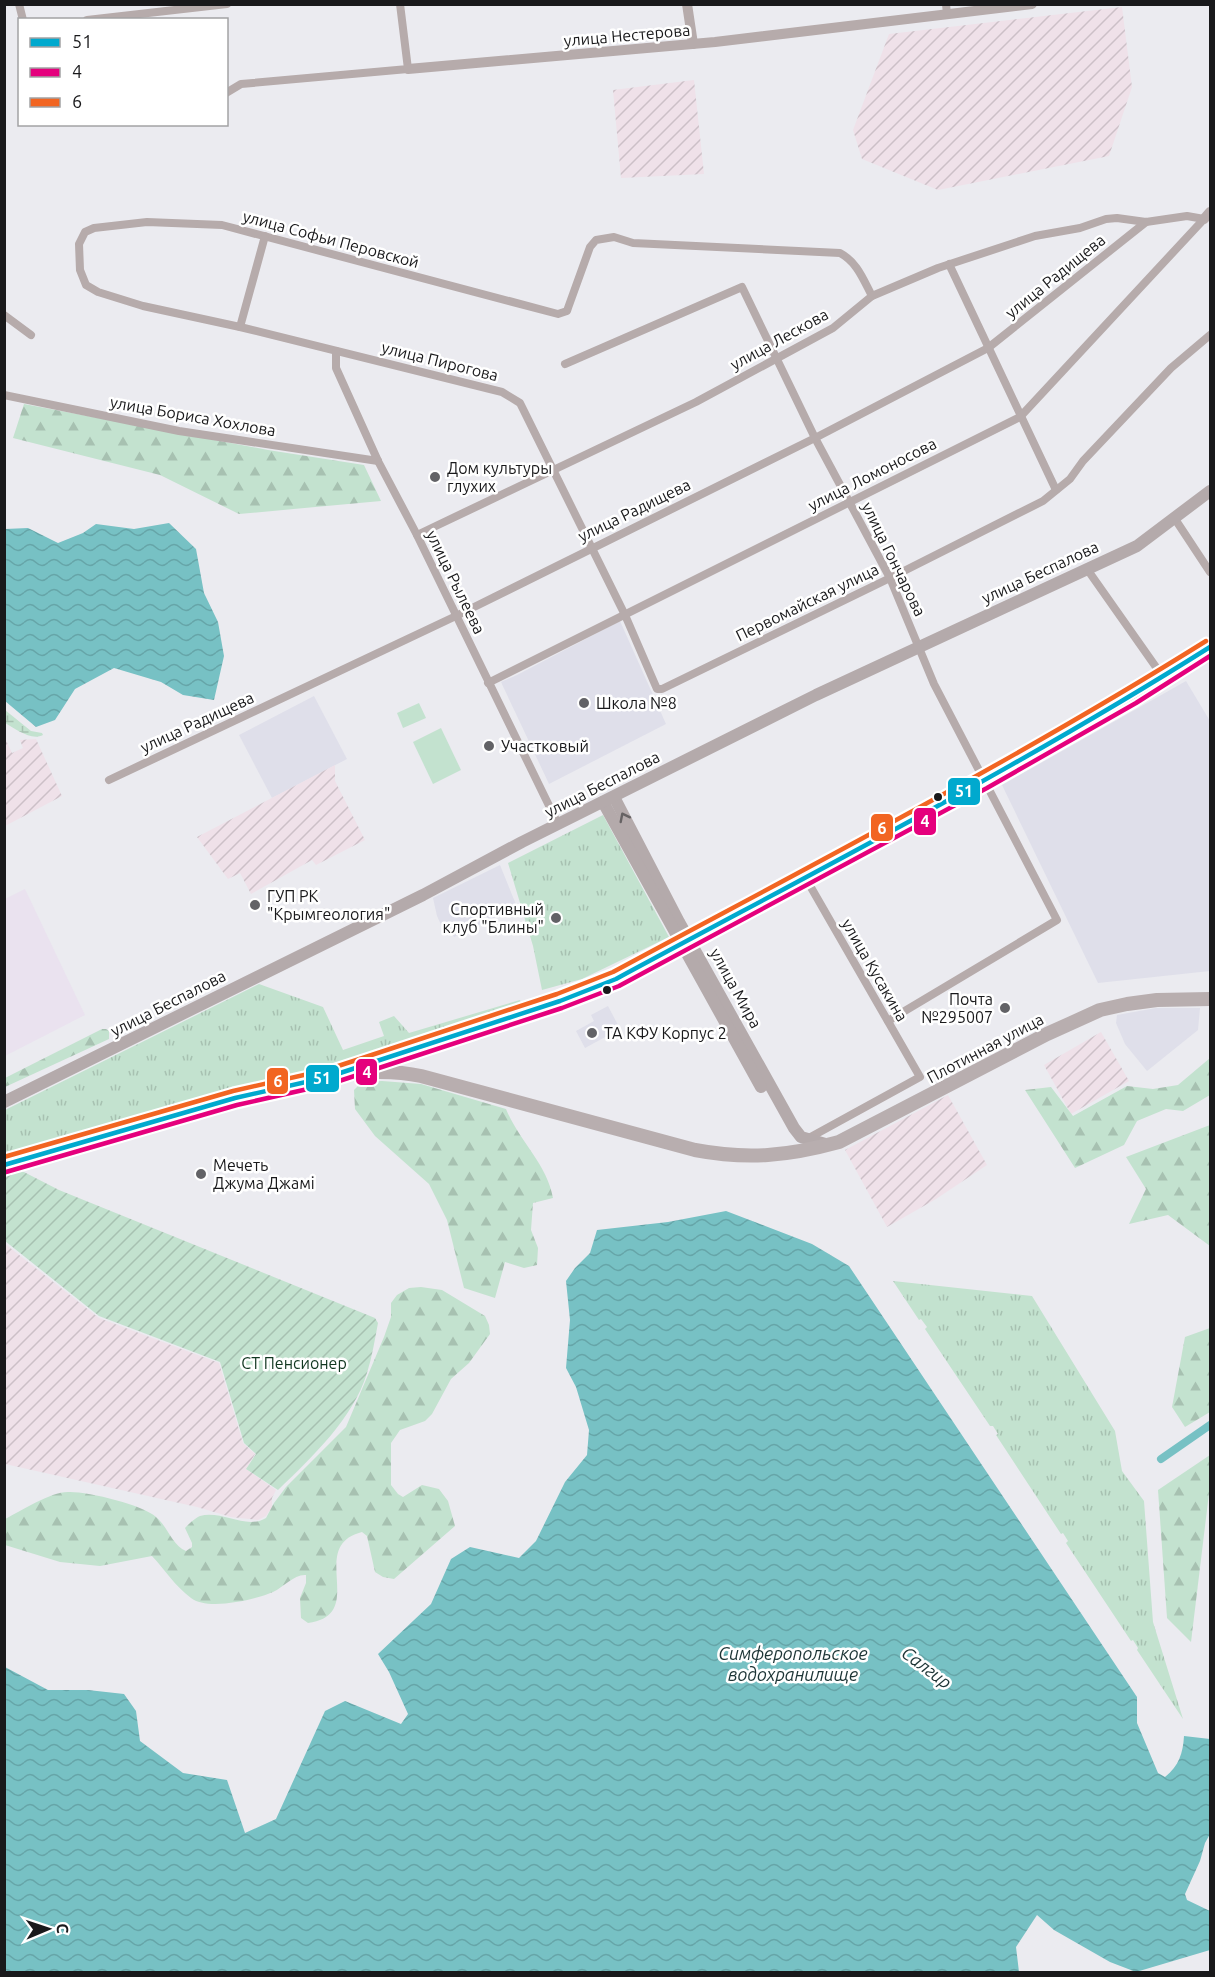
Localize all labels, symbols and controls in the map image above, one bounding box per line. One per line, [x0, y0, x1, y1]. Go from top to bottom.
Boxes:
legend [18, 18, 228, 126]
street label: улица Нестерова [563, 21, 691, 49]
text: 51 [72, 31, 92, 51]
text: 4 [72, 61, 82, 81]
text: 6 [72, 91, 82, 111]
street label: улица Софьи Перовской [241, 207, 421, 271]
street label: улица Радищева [1002, 230, 1108, 322]
street label: улица Лескова [727, 305, 831, 373]
street label: улица Пирогова [380, 338, 500, 384]
street label: улица Бориса Хохлова [109, 393, 277, 439]
street label: улица Ломоносова [805, 434, 939, 514]
place label: Дом культуры глухих [447, 459, 552, 495]
marker: Дом культуры глухих [428, 470, 442, 484]
street label: улица Радищева [575, 475, 693, 545]
street label: улица Гончарова [859, 499, 929, 619]
street label: улица Рылеева [423, 527, 489, 637]
street label: улица Беспалова [979, 537, 1101, 607]
street label: Первомайская улица [733, 560, 881, 644]
street label: улица Радищева [137, 688, 257, 756]
place label: Школа №8 [596, 694, 677, 712]
marker: Школа №8 [577, 696, 591, 710]
place label: Участковый [501, 737, 589, 755]
marker: Участковый [482, 739, 496, 753]
street label: улица Беспалова [541, 747, 663, 821]
line badge: 51 [947, 777, 981, 806]
text: 51 [955, 782, 973, 800]
unlabelled marker [932, 791, 944, 803]
line badge: 4 [913, 807, 937, 836]
one-way arrow [620, 812, 631, 823]
text: 4 [920, 812, 930, 830]
line badge: 6 [870, 813, 894, 842]
text: 6 [877, 819, 887, 837]
place label: ГУП РК "Крымгеология" [267, 887, 390, 923]
marker: ГУП РК "Крымгеология" [248, 898, 262, 912]
place label: Спортивный клуб "Блины" [443, 900, 544, 936]
marker: Спортивный клуб "Блины" [549, 911, 563, 925]
street label: улица Кусакина [838, 916, 912, 1024]
street label: улица Мира [707, 945, 765, 1031]
street label: улица Беспалова [107, 966, 229, 1040]
unlabelled marker [601, 984, 613, 996]
place label: Почта №295007 [921, 990, 993, 1026]
marker: Почта №295007 [998, 1001, 1012, 1015]
street label: Плотинная улица [924, 1010, 1046, 1086]
place label: ТА КФУ Корпус 2 [604, 1024, 727, 1042]
marker: ТА КФУ Корпус 2 [585, 1026, 599, 1040]
line badge: 4 [355, 1058, 378, 1086]
text: 4 [362, 1063, 372, 1081]
line badge: 51 [305, 1064, 340, 1093]
line badge: 6 [266, 1067, 289, 1095]
text: 51 [313, 1069, 331, 1087]
text: 6 [273, 1072, 283, 1090]
place label: Мечеть Джума Джамі [213, 1156, 315, 1192]
marker: Мечеть Джума Джамі [194, 1167, 208, 1181]
park label: СТ Пенсионер [241, 1354, 347, 1372]
water label: Салгир [898, 1642, 956, 1692]
water label: Симферопольское водохранилище [718, 1643, 868, 1684]
north arrow [18, 1899, 78, 1959]
text: С [54, 1923, 72, 1934]

